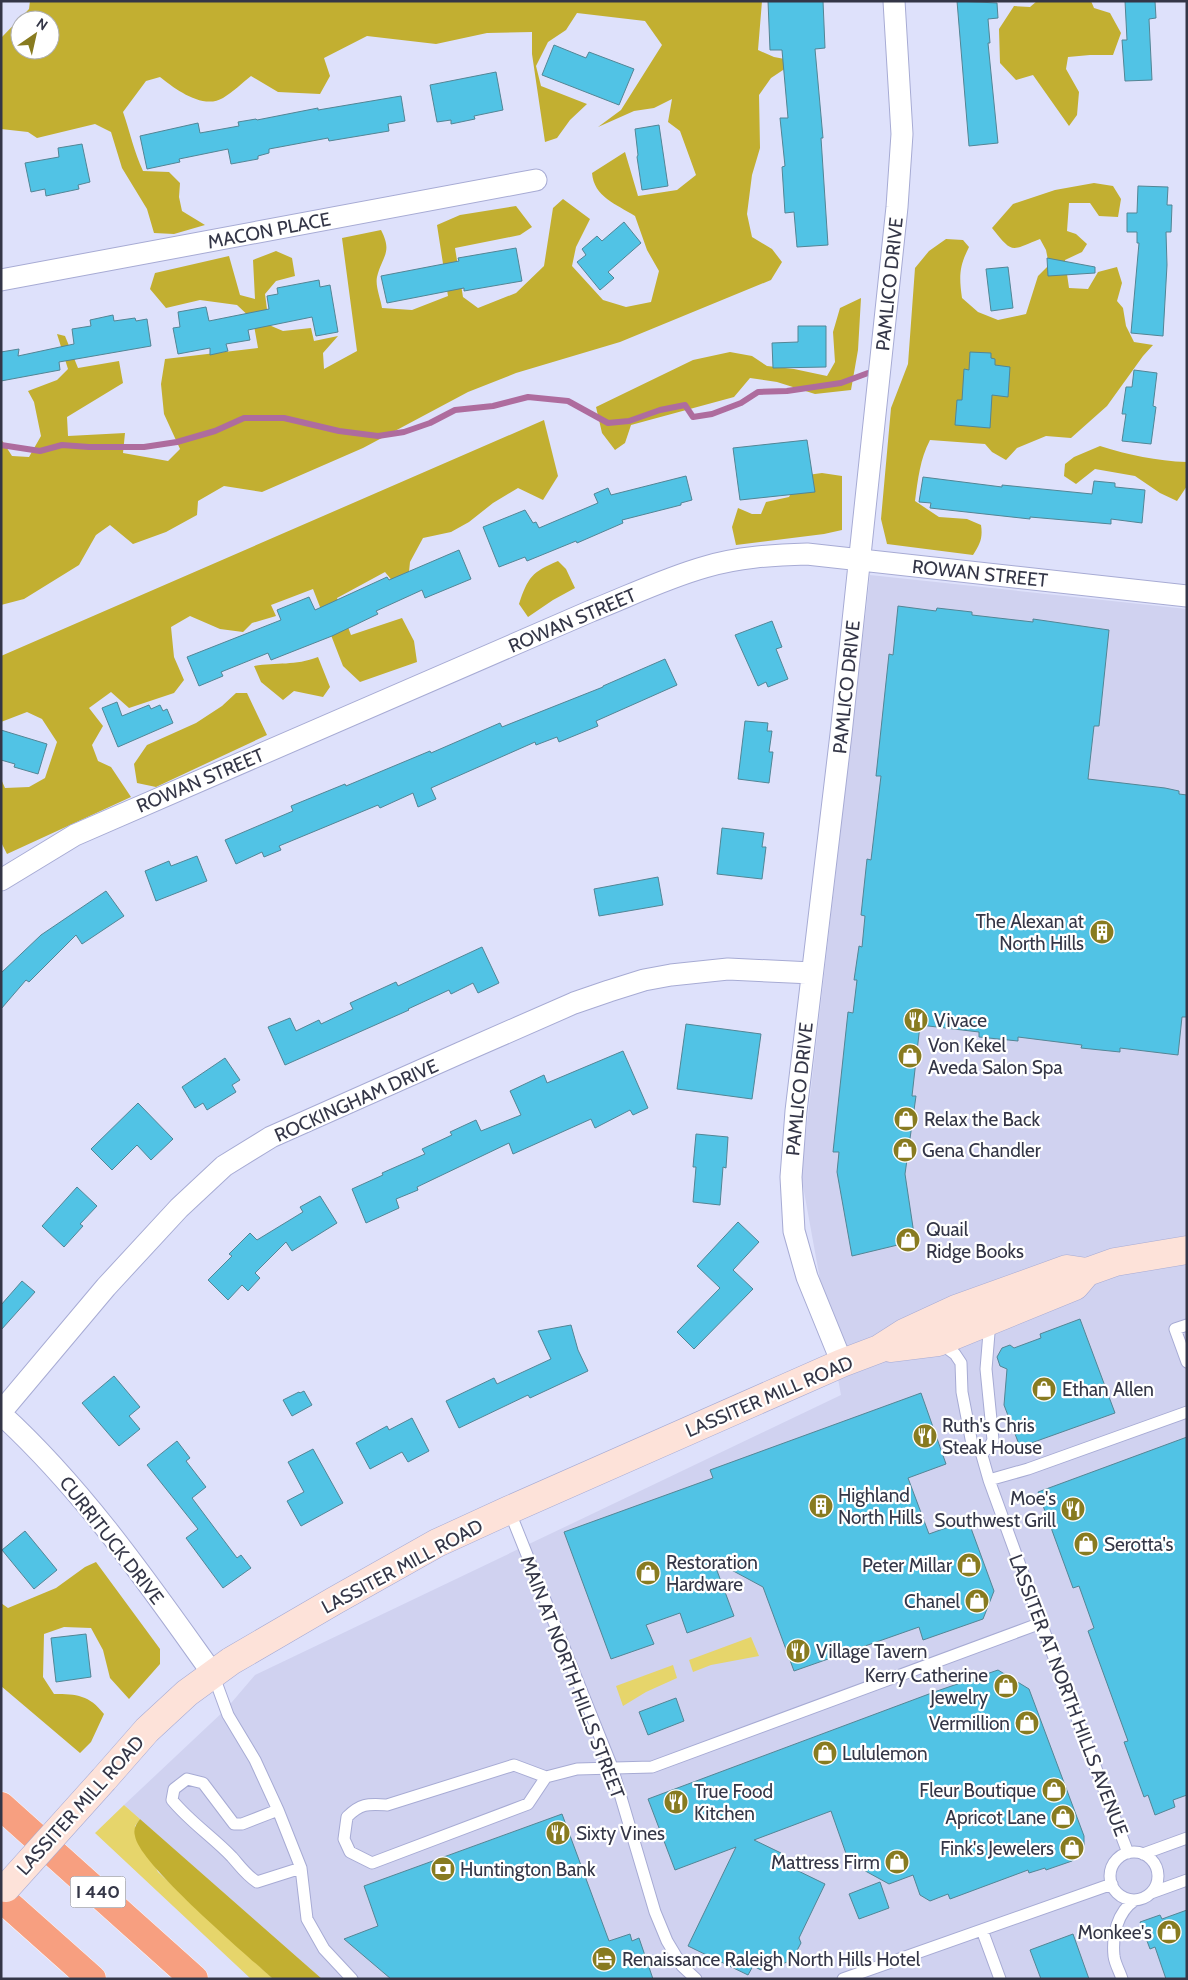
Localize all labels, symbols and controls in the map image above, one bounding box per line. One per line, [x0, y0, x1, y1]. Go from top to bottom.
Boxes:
north arrow [10, 10, 60, 60]
text: N [33, 14, 51, 34]
street label: MACON PLACE [206, 207, 333, 254]
street label: PAMLICO DRIVE [871, 216, 908, 352]
street label: ROWAN STREET [911, 555, 1049, 592]
street label: ROWAN STREET [505, 583, 639, 658]
street label: PAMLICO DRIVE [828, 619, 865, 755]
street label: ROWAN STREET [133, 743, 267, 818]
place label: The Alexan at North Hills [976, 910, 1085, 955]
building icon: The Alexan at North Hills [1089, 919, 1115, 945]
restaurant icon: Vivace [903, 1007, 929, 1033]
place label: Vivace [934, 1009, 987, 1032]
street label: PAMLICO DRIVE [781, 1021, 818, 1157]
place label: Von Kekel Aveda Salon Spa [928, 1034, 1063, 1079]
shop icon: Von Kekel Aveda Salon Spa [897, 1043, 923, 1069]
street label: ROCKINGHAM DRIVE [271, 1054, 442, 1147]
shop icon: Relax the Back [893, 1106, 919, 1132]
place label: Relax the Back [924, 1108, 1041, 1131]
shop icon: Gena Chandler [892, 1137, 918, 1163]
place label: Gena Chandler [922, 1139, 1041, 1162]
place label: Quail Ridge Books [926, 1218, 1024, 1263]
shop icon: Quail Ridge Books [895, 1227, 921, 1253]
street label: LASSITER MILL ROAD [682, 1351, 856, 1442]
shop icon: Ethan Allen [1031, 1376, 1057, 1402]
place label: Ethan Allen [1062, 1378, 1154, 1401]
place label: Ruth's Chris Steak House [942, 1414, 1042, 1459]
restaurant icon: Ruth's Chris Steak House [912, 1423, 938, 1449]
street label: CURRITUCK DRIVE [54, 1472, 169, 1609]
place label: Highland North Hills [838, 1484, 923, 1529]
place label: Moe's Southwest Grill [934, 1487, 1057, 1532]
building icon: Highland North Hills [808, 1493, 834, 1519]
restaurant icon: Moe's Southwest Grill [1060, 1496, 1086, 1522]
street label: LASSITER MILL ROAD [318, 1514, 487, 1619]
shop icon: Serotta's [1073, 1531, 1099, 1557]
place label: Serotta's [1104, 1533, 1173, 1556]
place label: Restoration Hardware [666, 1551, 758, 1596]
street label: LASSITER AT NORTH HILLS AVENUE [1004, 1551, 1133, 1839]
street label: MAIN AT NORTH HILLS STREET [516, 1552, 630, 1802]
shop icon: Peter Millar [956, 1552, 982, 1578]
place label: Peter Millar [862, 1554, 952, 1577]
shop icon: Restoration Hardware [635, 1560, 661, 1586]
shop icon: Chanel [964, 1588, 990, 1614]
place label: Chanel [904, 1590, 961, 1613]
restaurant icon: Village Tavern [785, 1638, 811, 1664]
place label: Village Tavern [816, 1640, 927, 1663]
place label: Kerry Catherine Jewelry [865, 1664, 988, 1709]
shop icon: Kerry Catherine Jewelry [993, 1673, 1019, 1699]
shop icon: Vermillion [1014, 1710, 1040, 1736]
place label: Vermillion [929, 1712, 1010, 1735]
street label: LASSITER MILL ROAD [12, 1731, 149, 1880]
shop icon: Lululemon [812, 1740, 838, 1766]
place label: Lululemon [842, 1742, 928, 1765]
shop icon: Fleur Boutique [1041, 1777, 1067, 1803]
place label: Fleur Boutique [919, 1779, 1036, 1802]
place label: True Food Kitchen [694, 1780, 773, 1825]
restaurant icon: True Food Kitchen [663, 1789, 689, 1815]
shop icon: Apricot Lane [1050, 1804, 1076, 1830]
place label: Apricot Lane [945, 1806, 1046, 1829]
restaurant icon: Sixty Vines [545, 1820, 571, 1846]
place label: Sixty Vines [576, 1822, 665, 1845]
shop icon: Fink's Jewelers [1059, 1835, 1085, 1861]
place label: Fink's Jewelers [940, 1837, 1054, 1860]
shop icon: Mattress Firm [884, 1849, 910, 1875]
place label: Mattress Firm [771, 1851, 880, 1874]
bank icon: Huntington Bank [430, 1856, 456, 1882]
place label: Huntington Bank [460, 1858, 596, 1881]
road number: I 440 [70, 1876, 126, 1908]
shop icon: Monkee's [1156, 1919, 1182, 1945]
place label: Monkee's [1078, 1921, 1152, 1944]
hotel icon: Renaissance Raleigh North Hills Hotel [591, 1946, 617, 1972]
place label: Renaissance Raleigh North Hills Hotel [622, 1948, 921, 1971]

